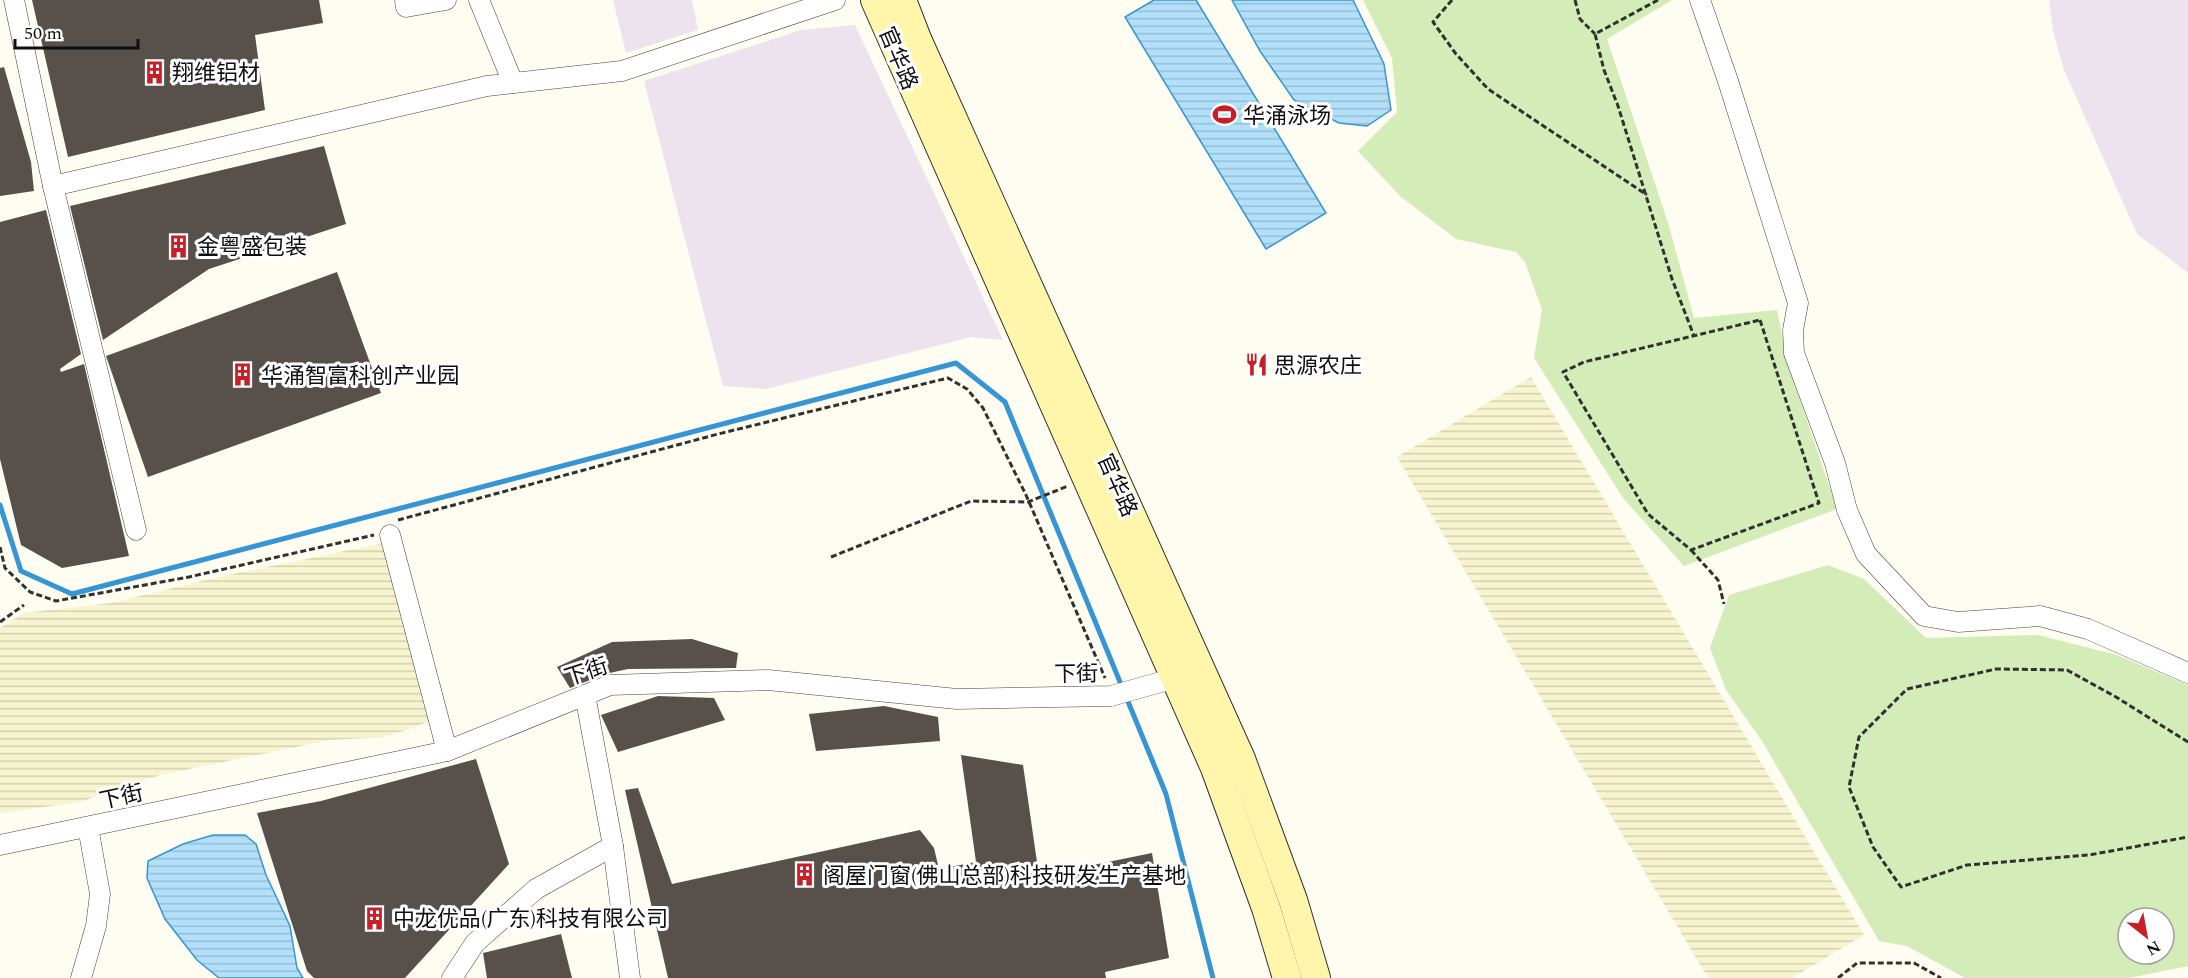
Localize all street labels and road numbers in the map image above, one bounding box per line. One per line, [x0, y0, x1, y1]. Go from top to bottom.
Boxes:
street label: 官华路 [870, 22, 926, 95]
street label: 官华路 [1088, 449, 1145, 522]
street label: 下街 [560, 650, 612, 695]
street label: 下街 [1054, 658, 1098, 691]
street label: 下街 [96, 777, 146, 818]

